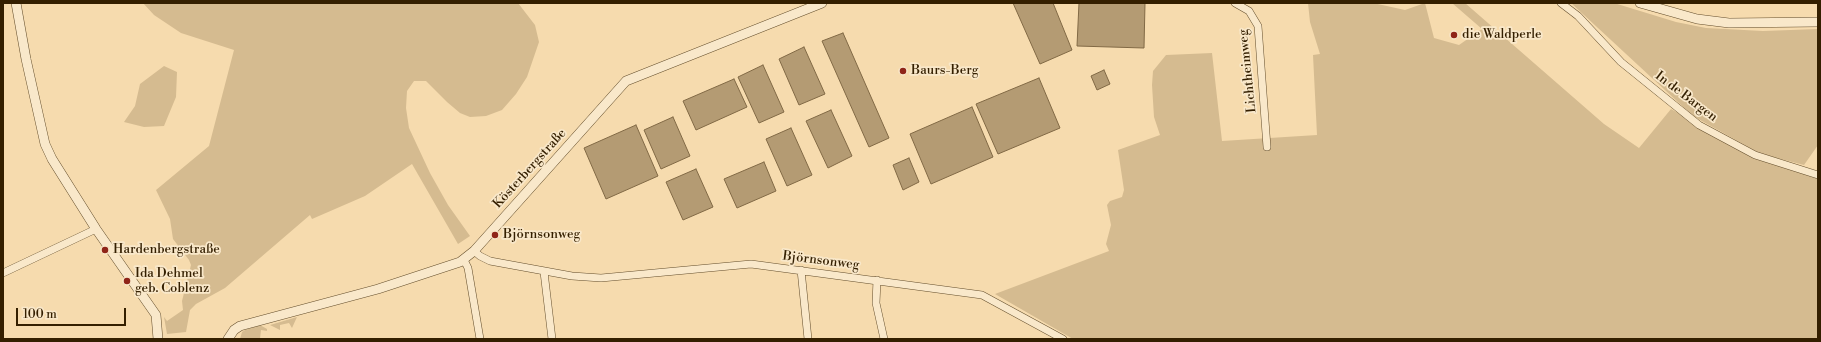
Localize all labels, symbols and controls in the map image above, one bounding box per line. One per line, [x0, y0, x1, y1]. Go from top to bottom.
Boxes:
place label: die Waldperle [1462, 27, 1542, 43]
street label: Lichtheimweg [1236, 28, 1260, 114]
marker: die Waldperle [1449, 30, 1459, 40]
place label: Baurs-Berg [911, 63, 979, 79]
marker: Baurs-Berg [898, 66, 908, 76]
street label: In de Bargen [1652, 68, 1720, 126]
street label: Kösterbergstraße [490, 126, 570, 212]
place label: Björnsonweg [503, 227, 580, 243]
marker: Björnsonweg [490, 230, 500, 240]
place label: Hardenbergstraße [113, 242, 220, 258]
marker: Hardenbergstraße [100, 245, 110, 255]
street label: Björnsonweg [782, 249, 860, 273]
place label: Ida Dehmel geb. Coblenz [135, 266, 209, 297]
marker: Ida Dehmel geb. Coblenz [122, 276, 132, 286]
scale bar [18, 300, 128, 326]
text: 100 m [23, 307, 57, 322]

